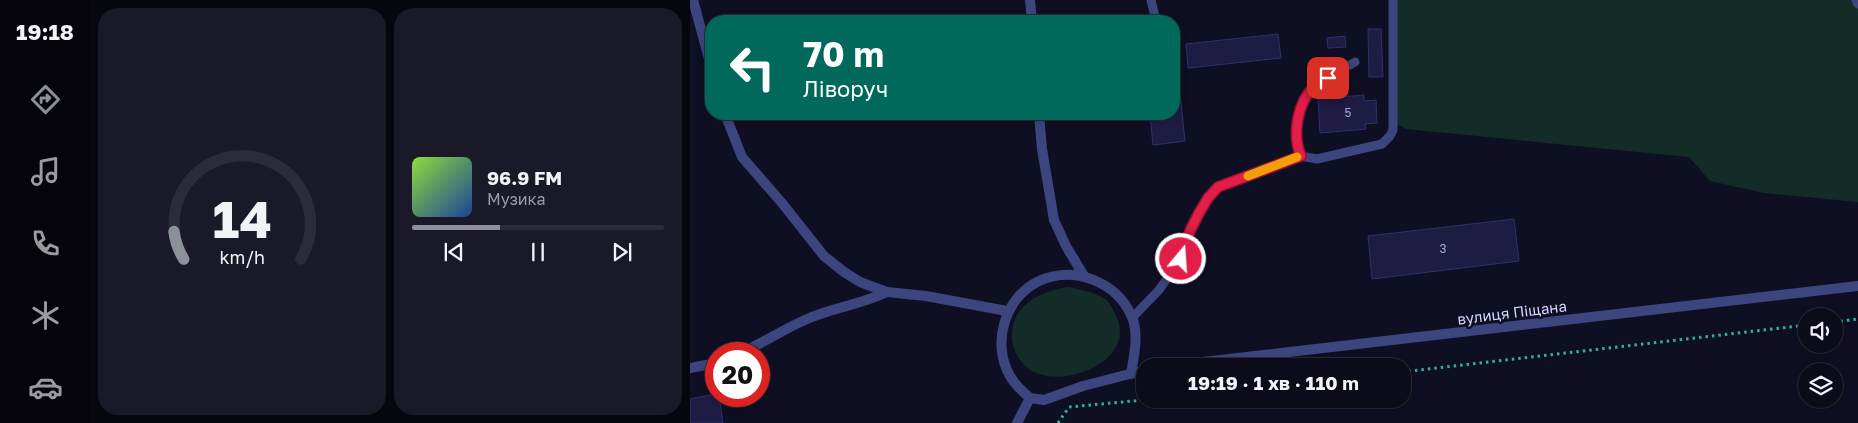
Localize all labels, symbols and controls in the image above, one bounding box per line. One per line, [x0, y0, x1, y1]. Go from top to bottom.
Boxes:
text: 19:18 [16, 18, 74, 45]
text: 70 m [803, 33, 884, 75]
icon: left [720, 35, 785, 100]
pin [1307, 57, 1349, 99]
icon: arrive [1314, 64, 1342, 92]
text: Ліворуч [803, 75, 888, 102]
icon: directions [28, 82, 63, 117]
house number: 5 [1345, 105, 1352, 120]
icon: music [28, 154, 63, 189]
text: 96.9 FM [487, 166, 562, 189]
text: 14 [212, 187, 272, 249]
text: Музика [487, 189, 546, 209]
icon: phone [28, 226, 63, 261]
position arrow [1154, 232, 1206, 284]
icon: previous [440, 238, 468, 266]
icon: pause [524, 238, 552, 266]
icon: next [608, 238, 636, 266]
house number: 3 [1439, 241, 1447, 256]
text: km/h [219, 246, 265, 268]
street label: вулиця Піщана [1456, 296, 1568, 328]
icon: climate [28, 298, 63, 333]
map controls [1798, 308, 1843, 408]
button: sound [1798, 308, 1843, 353]
speed limit sign: 20 [705, 342, 770, 407]
button: layers [1798, 363, 1843, 408]
icon: car [28, 370, 63, 405]
text: 19:19 · 1 хв · 110 m [1188, 371, 1359, 394]

